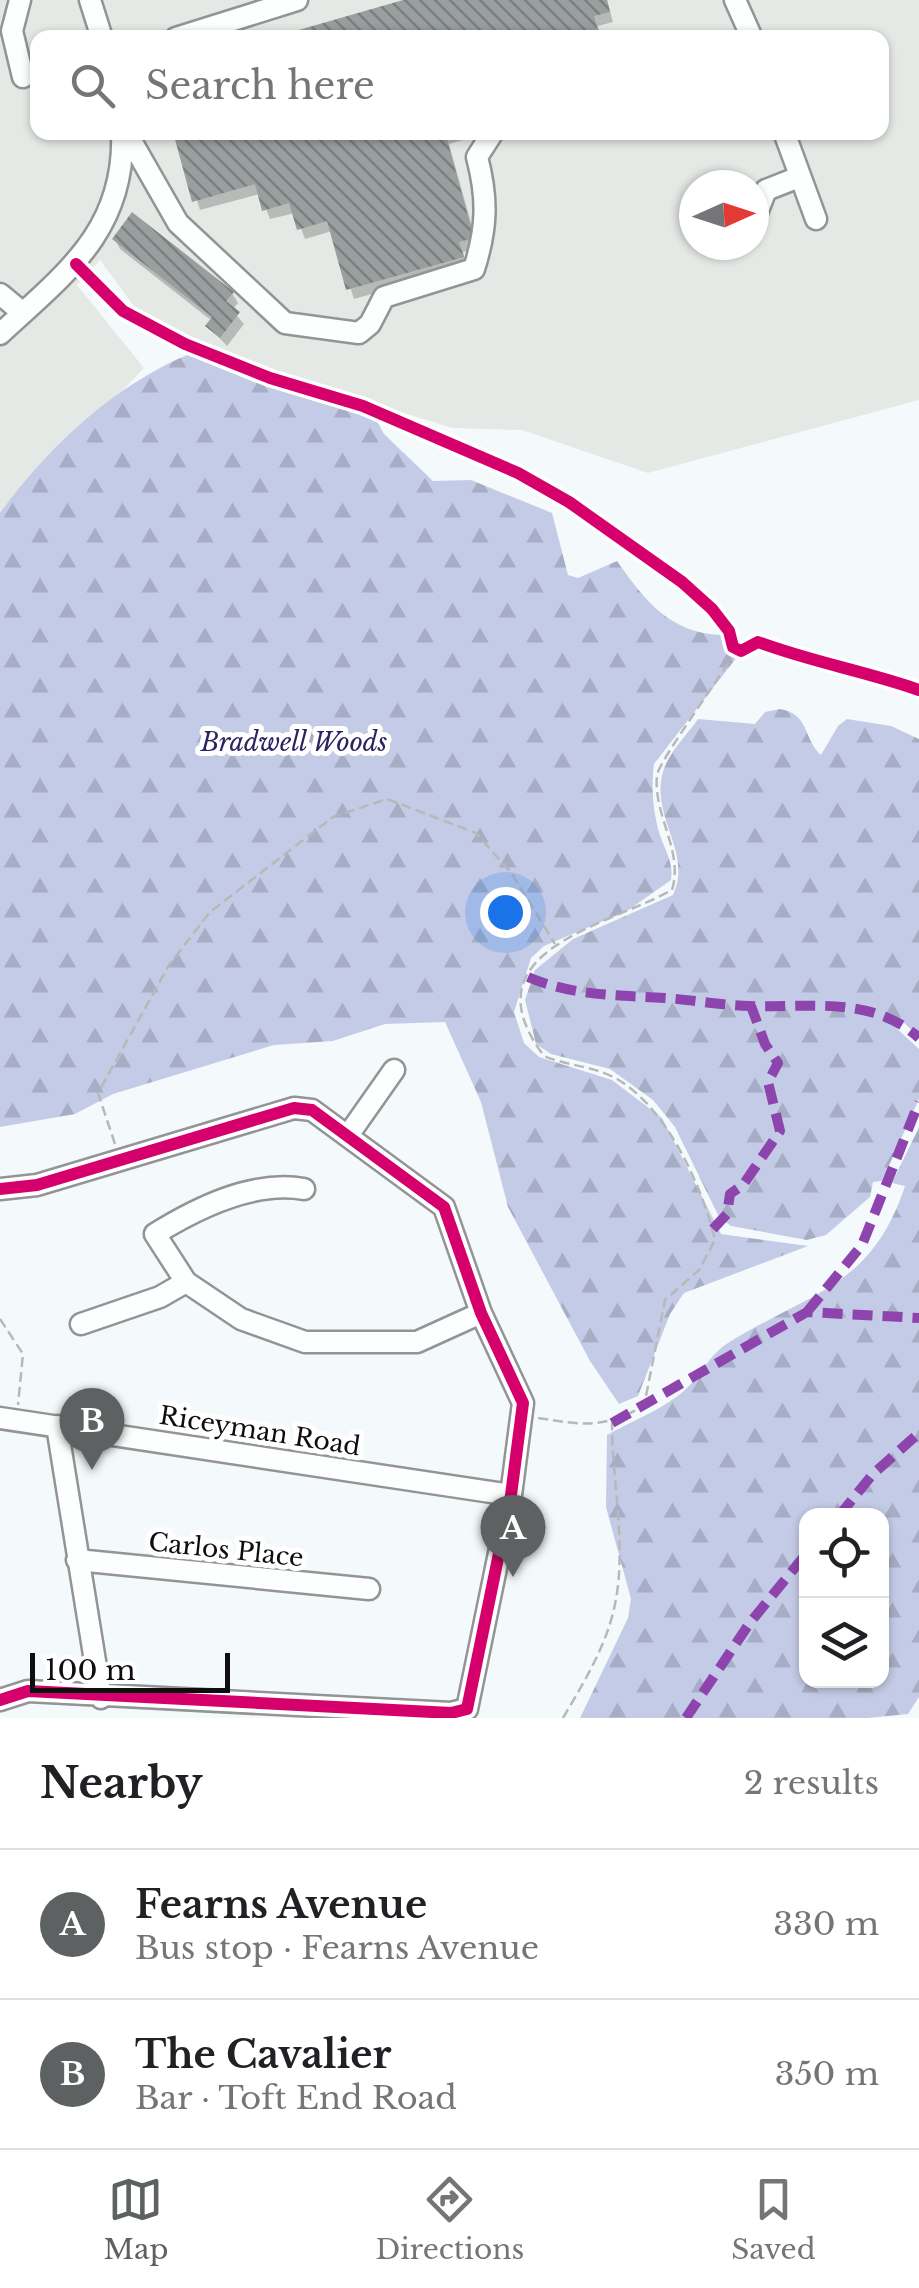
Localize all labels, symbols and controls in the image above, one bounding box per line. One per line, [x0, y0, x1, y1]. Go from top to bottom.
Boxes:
search box [30, 30, 889, 140]
icon: search [65, 58, 120, 113]
text: Search here [145, 62, 375, 109]
north arrow [679, 170, 769, 260]
park label: Bradwell Woods [200, 727, 387, 758]
your location [480, 887, 531, 938]
pin: B [59, 1388, 124, 1470]
street label: Riceyman Road [157, 1400, 363, 1462]
pin: A [480, 1494, 546, 1577]
map controls [799, 1508, 889, 1688]
button: locate [799, 1508, 889, 1598]
street label: Carlos Place [147, 1526, 305, 1574]
button: layers [799, 1598, 889, 1688]
scale bar [30, 1648, 230, 1692]
text: 100 m [45, 1653, 136, 1688]
text: Nearby [40, 1757, 203, 1809]
text: 2 results [744, 1763, 879, 1803]
text: Fearns Avenue [135, 1881, 427, 1928]
text: A [60, 1904, 85, 1944]
text: 330 m [773, 1904, 879, 1944]
text: Bus stop · Fearns Avenue [135, 1928, 539, 1968]
text: The Cavalier [135, 2031, 391, 2078]
text: B [60, 2054, 85, 2094]
text: 350 m [775, 2054, 879, 2094]
text: Bar · Toft End Road [135, 2078, 457, 2118]
tab: Map [103, 2172, 168, 2267]
tab: Directions [375, 2172, 524, 2267]
tab: Saved [731, 2172, 816, 2267]

